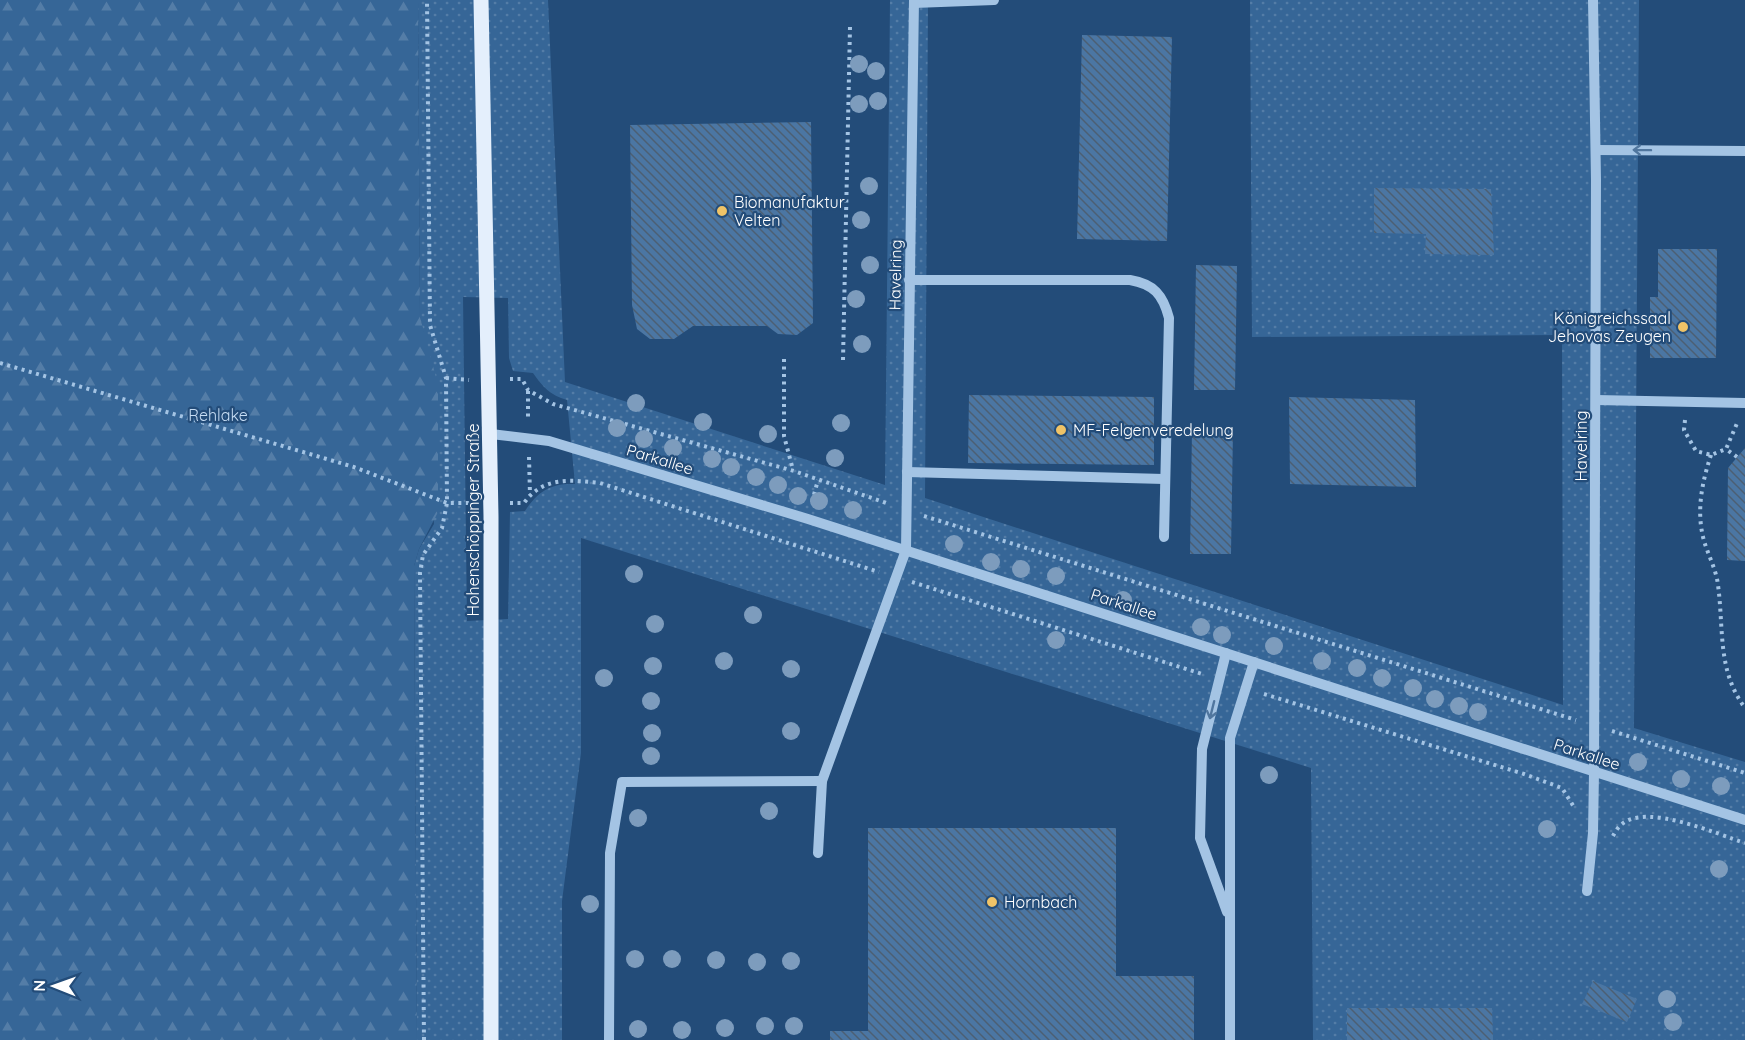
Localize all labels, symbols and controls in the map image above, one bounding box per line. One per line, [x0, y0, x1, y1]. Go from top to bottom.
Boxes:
one-way arrow [1632, 144, 1652, 156]
place label: Biomanufaktur Velten [734, 192, 845, 230]
marker: Biomanufaktur Velten [715, 204, 729, 218]
street label: Havelring [884, 239, 906, 311]
place label: Königreichssaal Jehovas Zeugen [1548, 308, 1671, 346]
marker: Königreichssaal Jehovas Zeugen [1676, 320, 1690, 334]
park label: Rehlake [188, 405, 248, 425]
street label: Havelring [1571, 411, 1591, 481]
place label: MF-Felgenveredelung [1073, 420, 1234, 440]
street label: Hohenschöppinger Straße [463, 423, 483, 617]
marker: MF-Felgenveredelung [1054, 423, 1068, 437]
street label: Parkallee [624, 439, 696, 479]
street label: Parkallee [1088, 584, 1160, 624]
one-way arrow [1205, 700, 1217, 719]
street label: Parkallee [1551, 734, 1623, 774]
place label: Hornbach [1004, 892, 1077, 912]
marker: Hornbach [985, 895, 999, 909]
north arrow [24, 956, 84, 1016]
text: N [29, 980, 49, 992]

